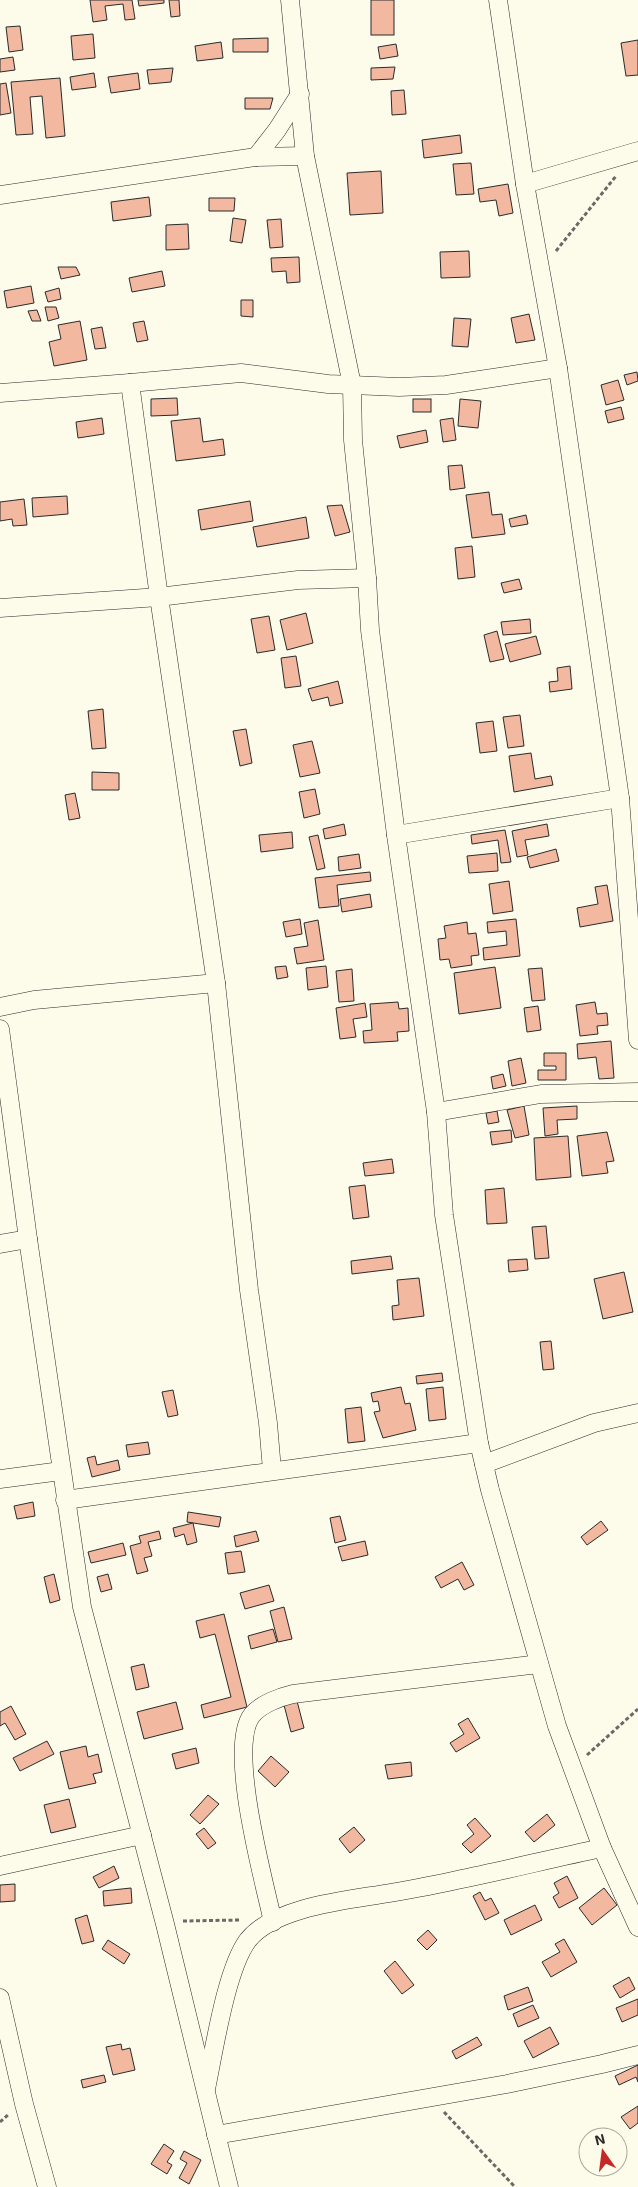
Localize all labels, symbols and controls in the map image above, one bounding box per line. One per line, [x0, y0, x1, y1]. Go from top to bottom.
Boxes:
north arrow [578, 2127, 628, 2177]
text: N [593, 2129, 607, 2148]

